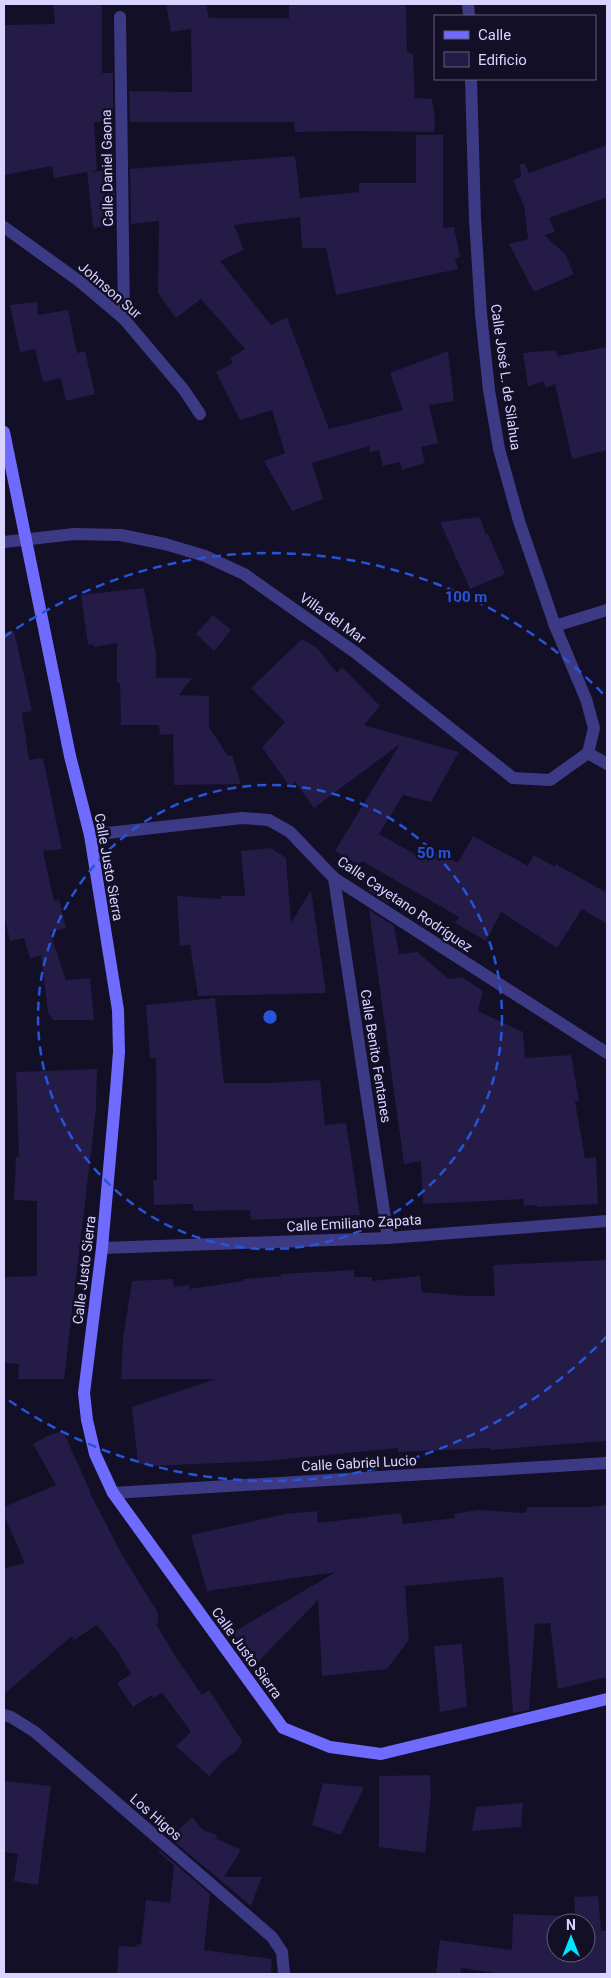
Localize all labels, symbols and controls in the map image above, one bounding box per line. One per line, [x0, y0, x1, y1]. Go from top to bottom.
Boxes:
legend [434, 15, 596, 80]
text: Calle [478, 26, 511, 44]
text: Edificio [478, 51, 527, 69]
street label: Calle Daniel Gaona [98, 109, 116, 227]
street label: Johnson Sur [75, 258, 145, 322]
street label: Calle José L. de Silahua [488, 303, 524, 451]
text: 100 m [445, 588, 487, 606]
street label: Villa del Mar [297, 589, 369, 647]
street label: Calle Justo Sierra [92, 812, 126, 922]
text: 50 m [417, 844, 451, 862]
street label: Calle Cayetano Rodríguez [335, 853, 475, 955]
street label: Calle Benito Fentanes [358, 988, 394, 1124]
centre of rings [261, 1008, 279, 1026]
street label: Calle Emiliano Zapata [286, 1211, 422, 1235]
street label: Calle Justo Sierra [69, 1215, 99, 1325]
street label: Calle Gabriel Lucio [301, 1452, 417, 1474]
street label: Calle Justo Sierra [208, 1604, 286, 1702]
street label: Los Higos [127, 1790, 185, 1844]
north arrow [546, 1913, 596, 1963]
text: N [566, 1917, 576, 1933]

